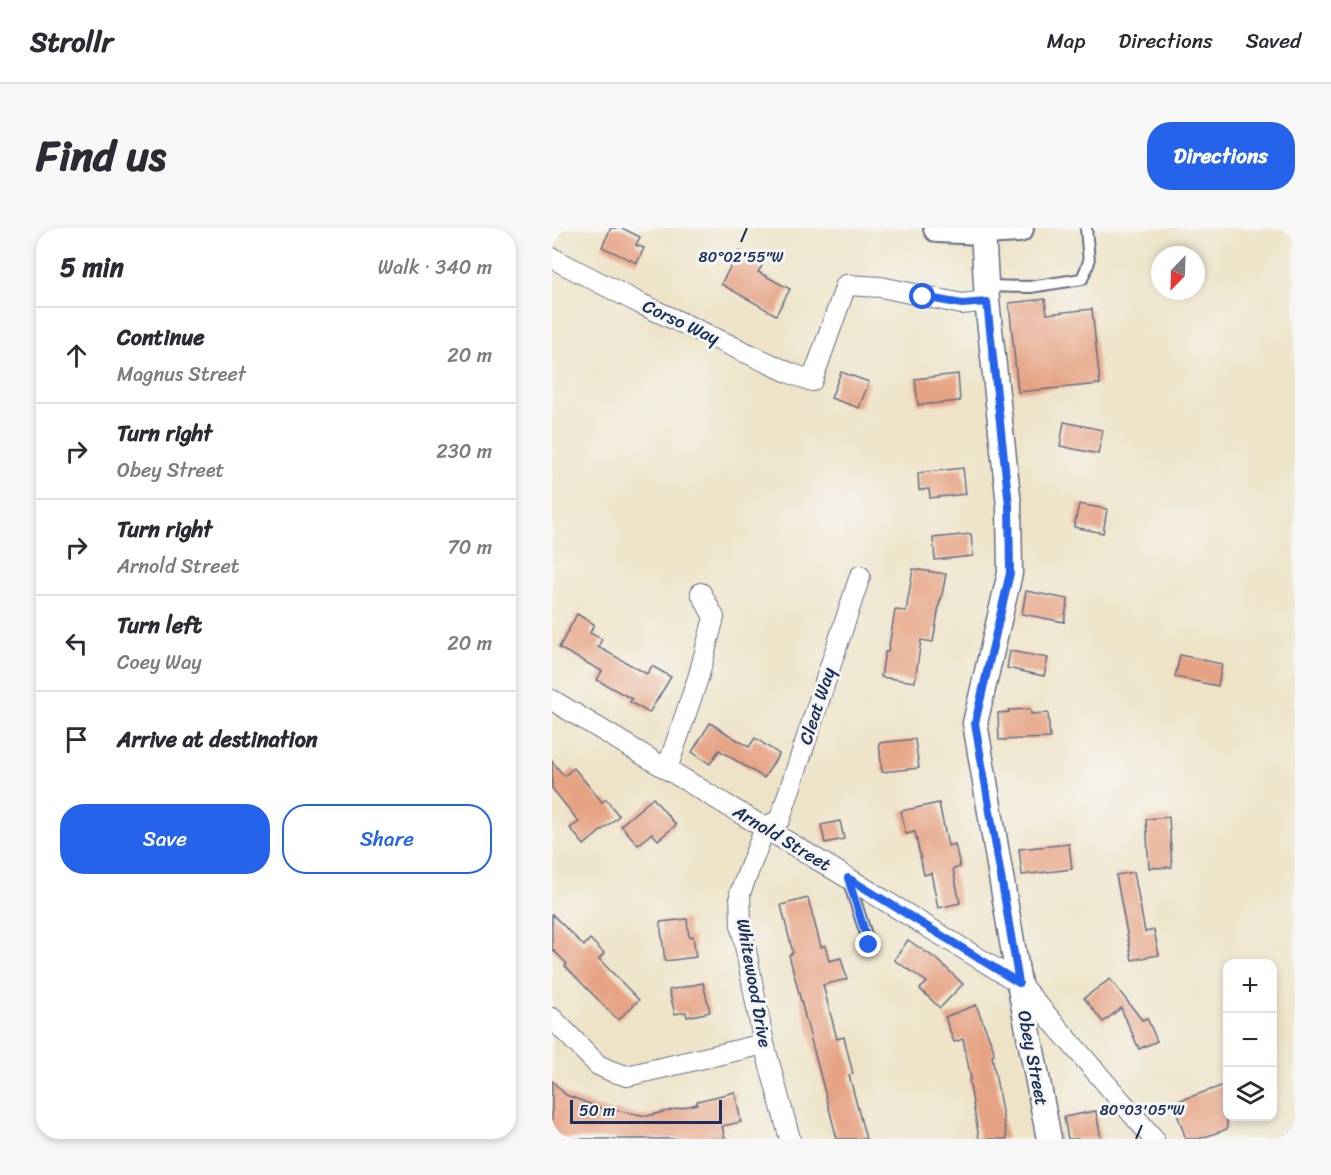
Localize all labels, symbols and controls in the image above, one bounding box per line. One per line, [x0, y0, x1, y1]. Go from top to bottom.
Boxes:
text: Strollr [30, 17, 113, 66]
text: Map [1047, 22, 1085, 60]
text: Directions [1118, 22, 1213, 60]
text: Saved [1246, 22, 1301, 60]
text: Find us [36, 119, 166, 193]
button: Directions [1147, 122, 1295, 190]
text: 5 min [60, 244, 124, 290]
text: 80°02'55"W [699, 244, 784, 270]
north arrow [1151, 246, 1205, 300]
text: Walk · 340 m [378, 250, 492, 285]
route start [909, 283, 935, 309]
street label: Corso Way [637, 290, 726, 354]
text: Continue [117, 318, 205, 357]
text: 20 m [447, 338, 492, 373]
icon: ahead [60, 339, 93, 372]
text: Magnus Street [117, 357, 246, 392]
text: Turn right [117, 414, 212, 453]
text: 230 m [436, 434, 492, 469]
icon: right [60, 435, 93, 468]
text: Obey Street [117, 453, 224, 488]
text: Turn right [117, 510, 212, 549]
text: 70 m [447, 530, 492, 565]
icon: right [60, 531, 93, 564]
text: Arnold Street [117, 549, 240, 584]
text: Turn left [117, 606, 202, 645]
text: 20 m [447, 626, 492, 661]
icon: left [60, 627, 93, 660]
text: Coey Way [117, 645, 202, 680]
street label: Cleat Way [789, 662, 845, 749]
text: Arrive at destination [117, 720, 318, 759]
icon: arrive [60, 723, 93, 756]
street label: Arnold Street [726, 795, 838, 880]
button: Save [60, 804, 270, 874]
button: Share [282, 804, 492, 874]
street label: Whitewood Drive [727, 916, 781, 1050]
route end [855, 931, 881, 957]
map controls [1223, 959, 1277, 1121]
button: + [1223, 959, 1277, 1013]
street label: Obey Street [1008, 1008, 1058, 1109]
button: − [1223, 1013, 1277, 1067]
button: layers [1223, 1067, 1277, 1121]
text: 50 m [579, 1096, 615, 1125]
scale bar [570, 1097, 722, 1124]
text: 80°03'05"W [1100, 1097, 1185, 1123]

